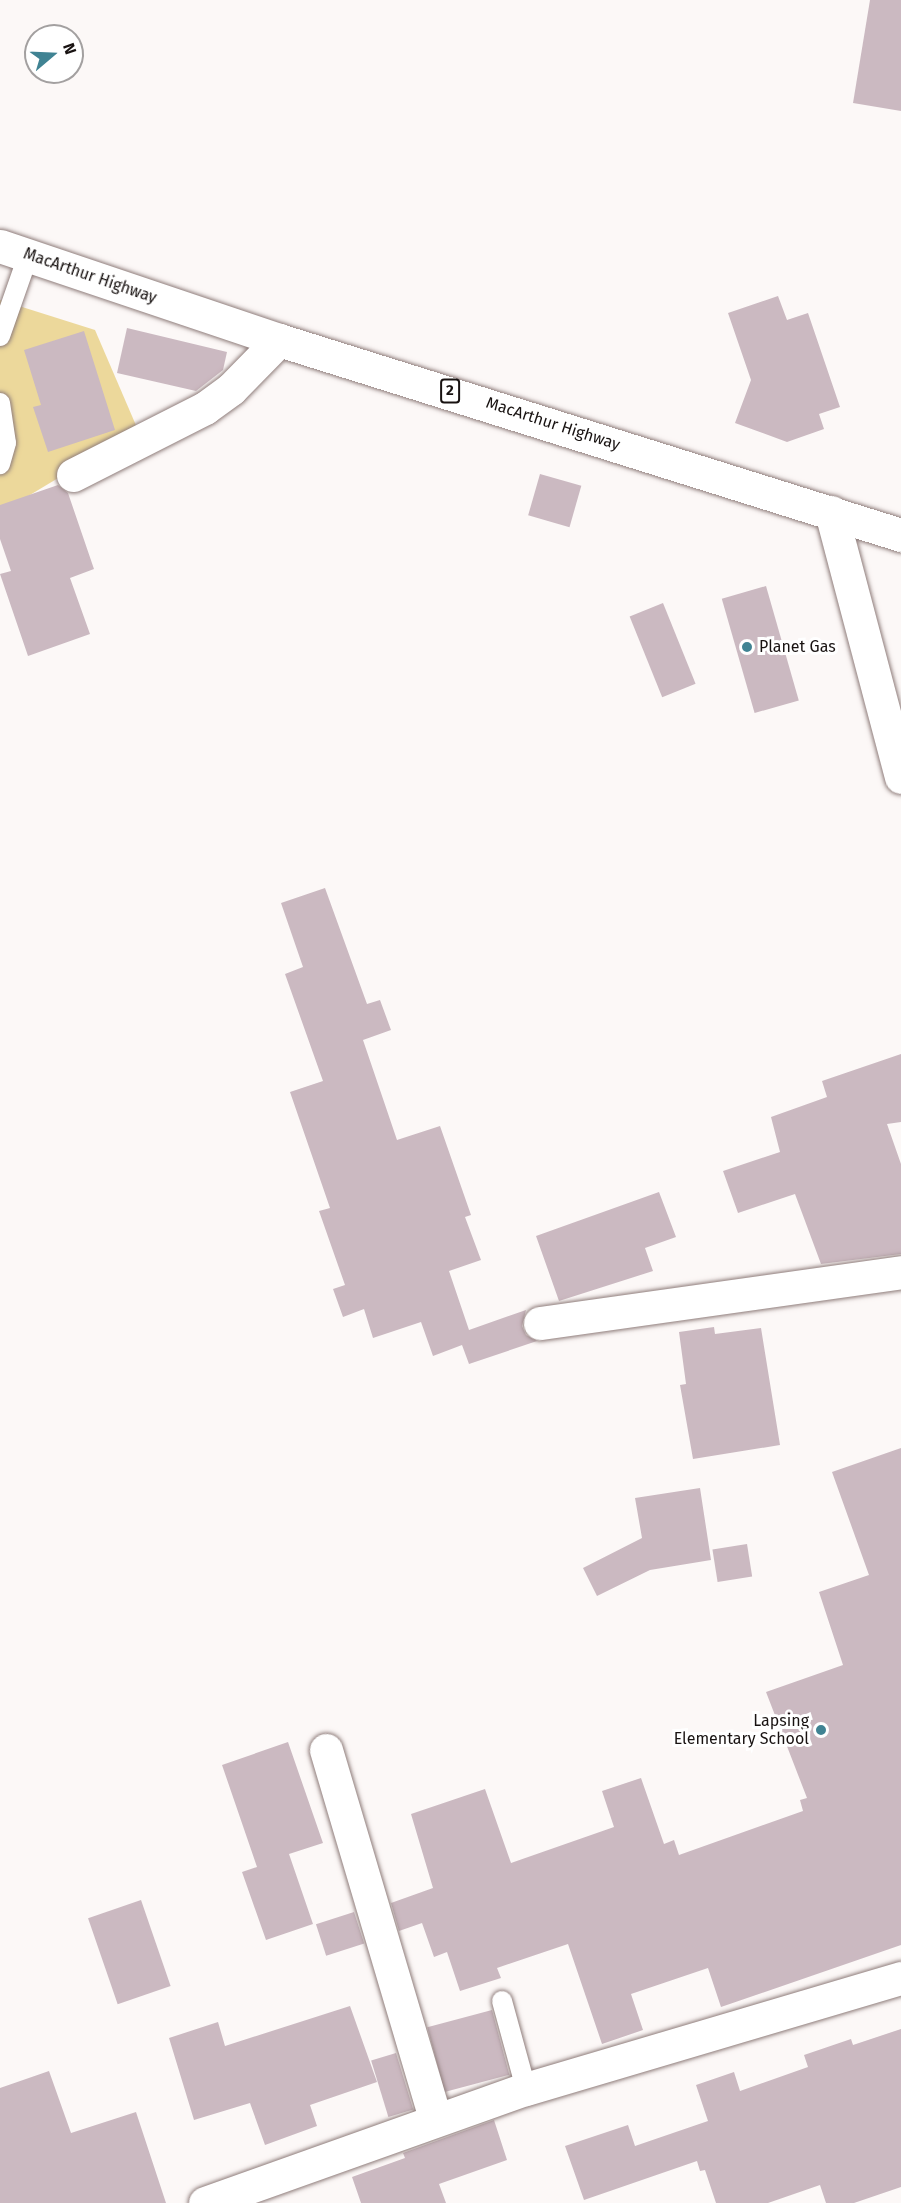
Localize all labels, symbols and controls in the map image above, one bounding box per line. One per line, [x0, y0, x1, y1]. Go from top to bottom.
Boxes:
north arrow [24, 24, 84, 84]
text: N [59, 41, 80, 57]
street label: MacArthur Highway [21, 244, 159, 308]
road number: 2 [440, 379, 460, 403]
street label: MacArthur Highway [484, 393, 622, 455]
place label: Planet Gas [759, 637, 836, 657]
marker: Planet Gas [740, 640, 754, 654]
place label: Lapsing Elementary School [674, 1711, 809, 1749]
marker: Lapsing Elementary School [814, 1723, 828, 1737]

